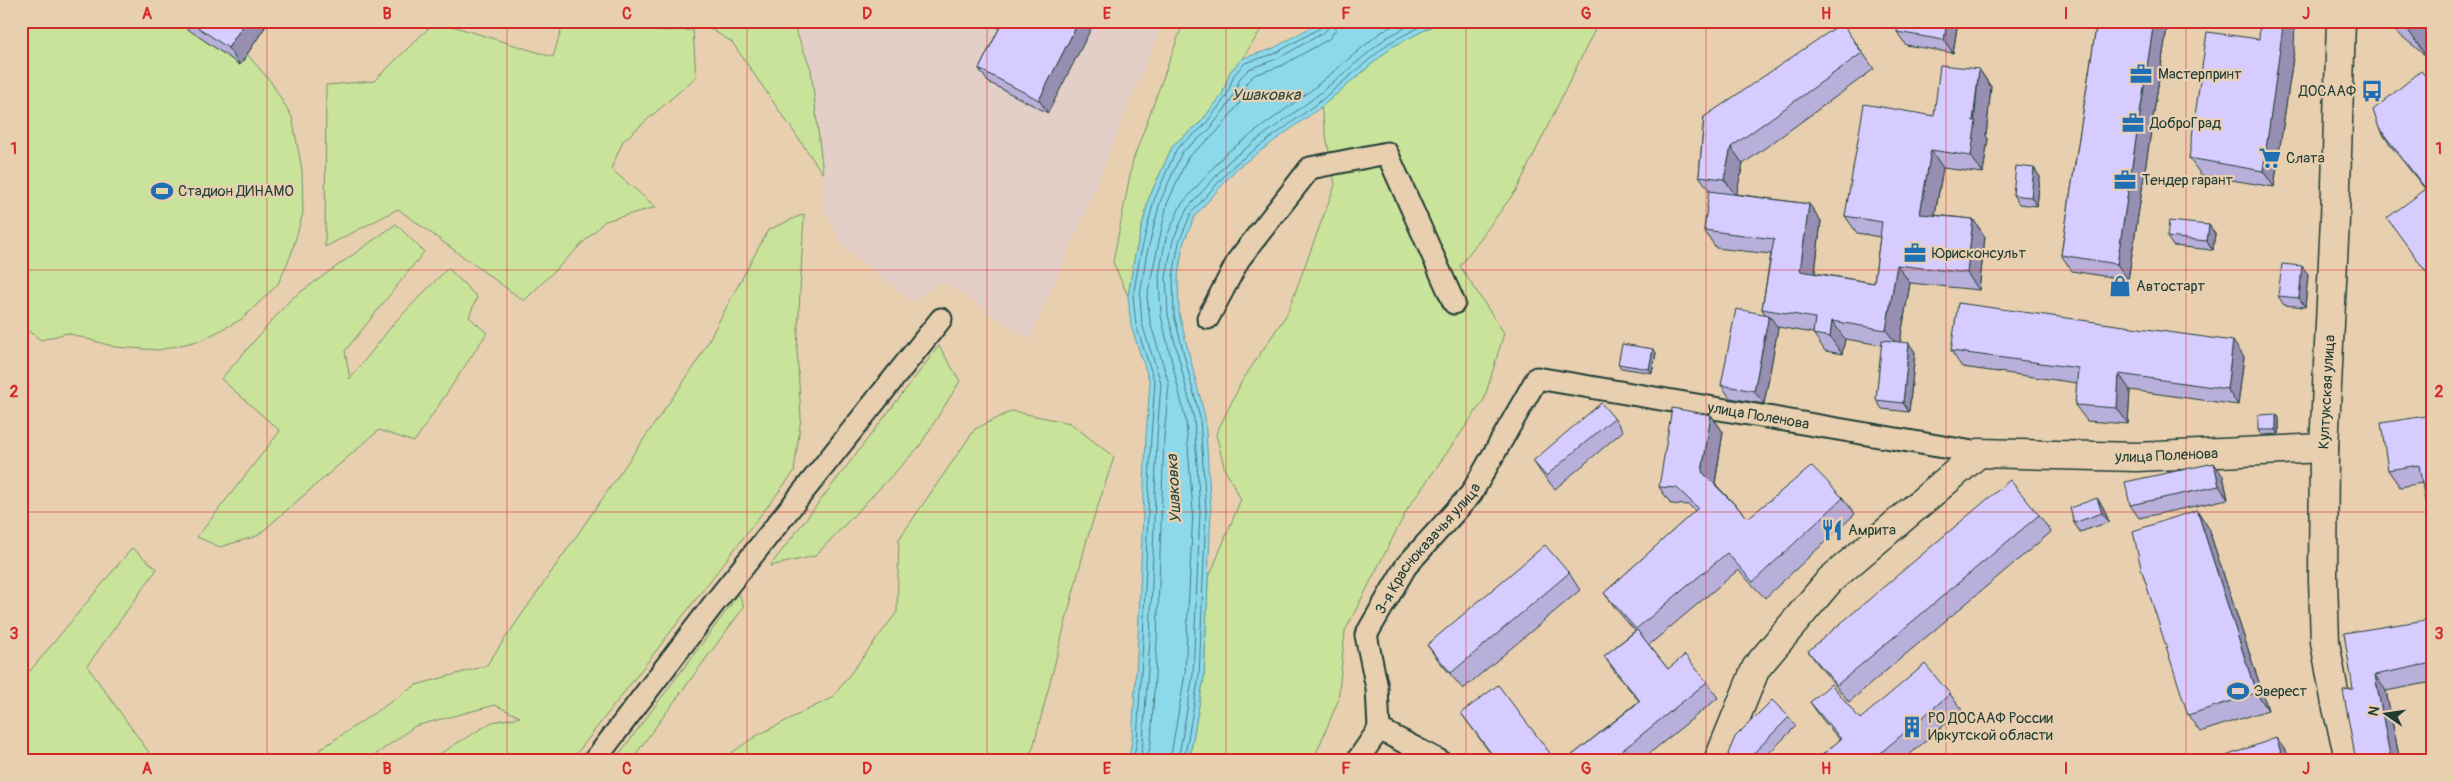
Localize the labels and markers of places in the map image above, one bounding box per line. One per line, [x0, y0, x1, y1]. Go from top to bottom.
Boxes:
office icon: Мастерпринт [2128, 61, 2154, 87]
place label: Мастерпринт [2158, 65, 2242, 84]
bus stop icon: ДОСААФ [2359, 78, 2385, 104]
place label: ДОСААФ [2298, 82, 2356, 101]
office icon: ДоброГрад [2120, 110, 2146, 136]
place label: ДоброГрад [2149, 114, 2221, 133]
supermarket icon: Слата [2257, 145, 2283, 171]
place label: Слата [2286, 149, 2325, 168]
office icon: Тендер гарант [2112, 167, 2138, 193]
place label: Тендер гарант [2142, 171, 2234, 190]
sports icon: Стадион ДИНАМО [149, 178, 175, 204]
place label: Стадион ДИНАМО [178, 182, 294, 201]
office icon: Юрисконсульт [1902, 240, 1928, 266]
place label: Юрисконсульт [1932, 244, 2026, 263]
shop icon: Автостарт [2107, 273, 2133, 299]
place label: Автостарт [2136, 277, 2206, 296]
restaurant icon: Амрита [1819, 517, 1845, 543]
place label: Амрита [1848, 521, 1896, 540]
sports icon: Эверест [2225, 678, 2251, 704]
place label: Эверест [2254, 682, 2308, 701]
place label: РО ДОСААФ России Иркутской области [1928, 709, 2053, 745]
building icon: РО ДОСААФ России Иркутской области [1899, 714, 1925, 740]

